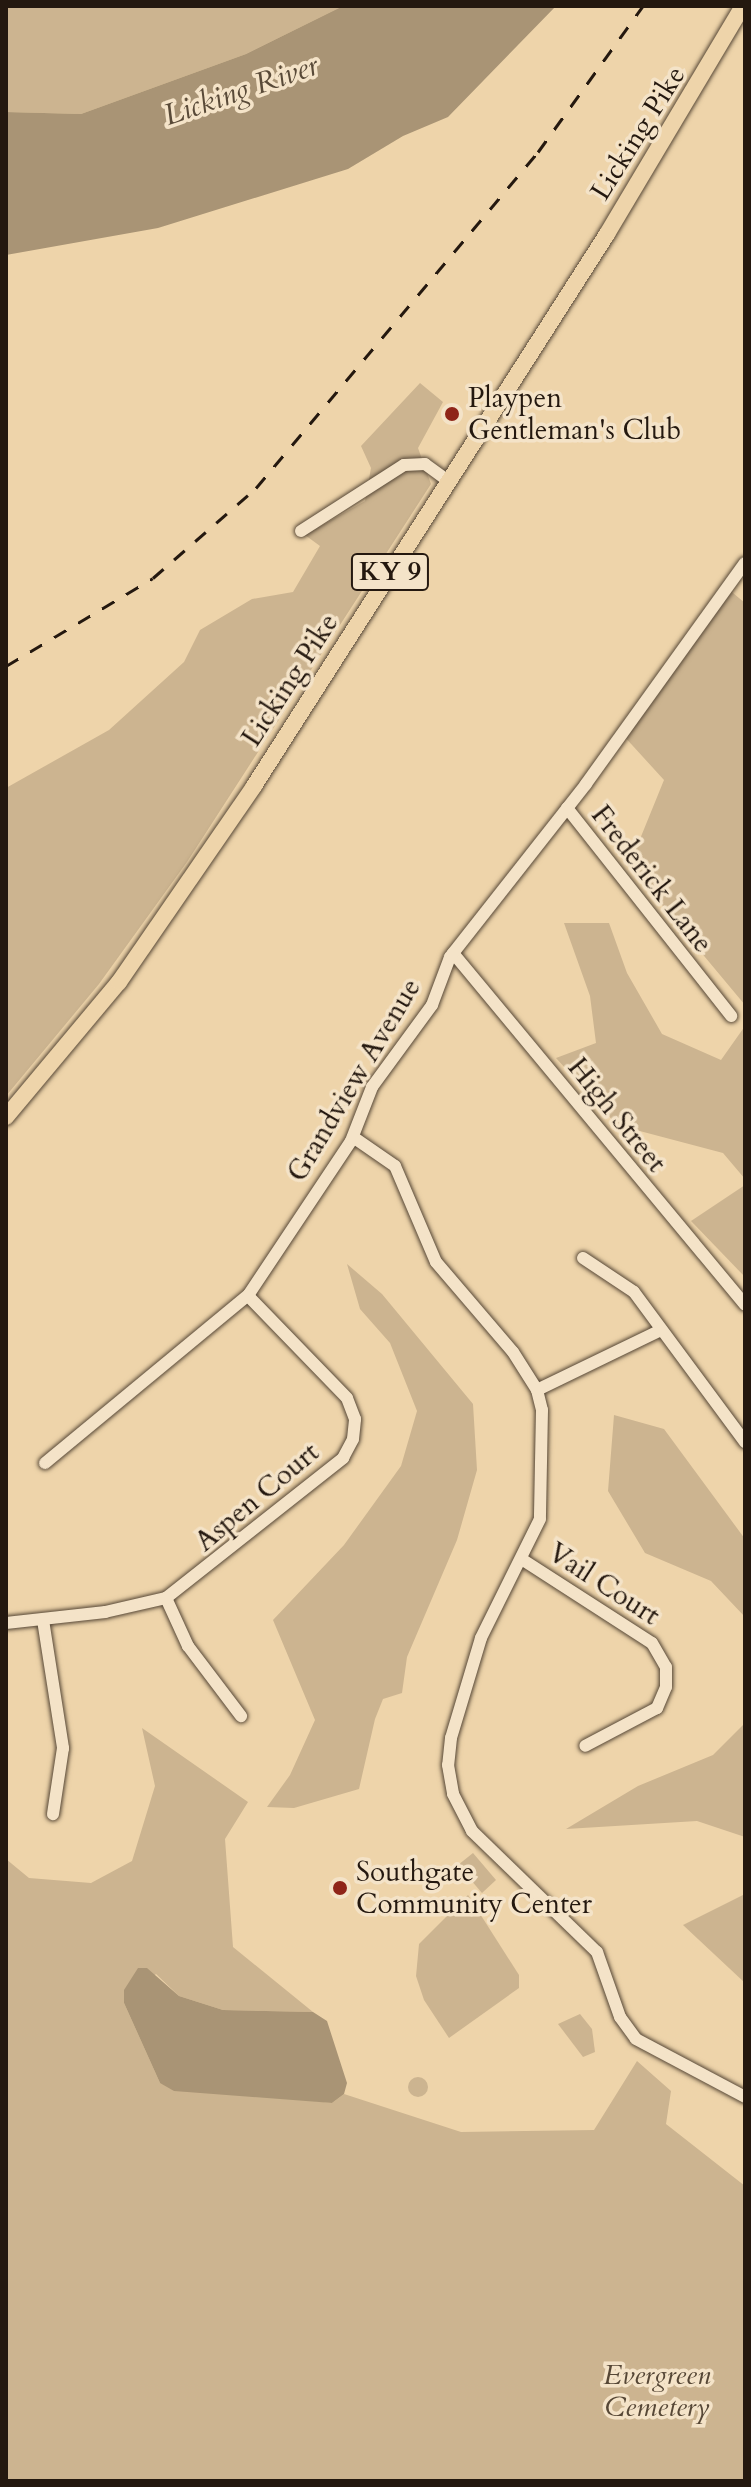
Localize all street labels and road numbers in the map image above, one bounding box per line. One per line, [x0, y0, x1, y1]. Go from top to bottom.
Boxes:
street label: Licking Pike [584, 60, 692, 206]
road number: KY 9 [350, 550, 430, 594]
street label: Licking Pike [235, 607, 345, 753]
street label: Frederick Lane [584, 799, 720, 959]
street label: Grandview Avenue [280, 972, 428, 1188]
street label: High Street [561, 1051, 673, 1179]
street label: Aspen Court [188, 1436, 326, 1558]
street label: Vail Court [542, 1536, 666, 1632]

